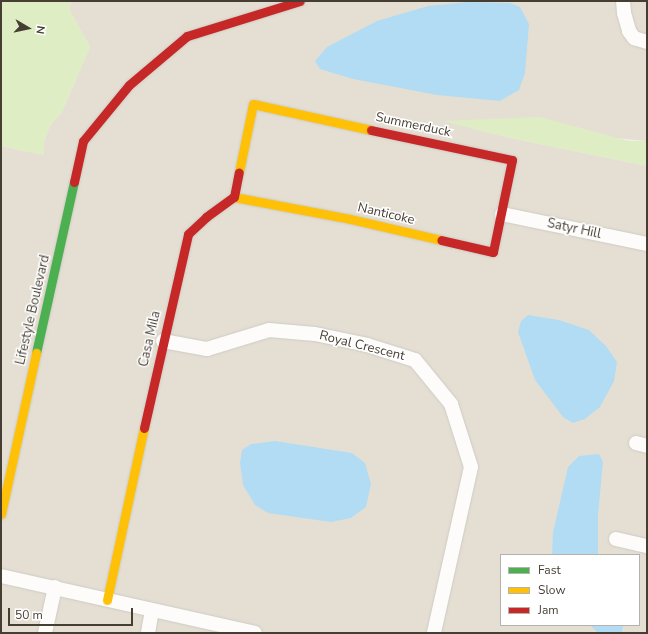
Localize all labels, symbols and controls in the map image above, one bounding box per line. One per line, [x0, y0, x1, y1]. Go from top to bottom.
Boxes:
north arrow [8, 8, 48, 48]
text: N [32, 25, 48, 35]
street label: Summerduck [374, 109, 452, 141]
street label: Nanticoke [356, 200, 416, 228]
street label: Satyr Hill [546, 216, 602, 242]
street label: Lifestyle Boulevard [13, 254, 53, 366]
street label: Casa Mila [136, 310, 164, 368]
street label: Royal Crescent [318, 328, 406, 364]
legend [500, 554, 640, 626]
text: Fast [538, 562, 561, 578]
text: Slow [538, 582, 566, 598]
scale bar [10, 600, 135, 626]
text: Jam [538, 602, 559, 618]
text: 50 m [15, 607, 43, 623]

